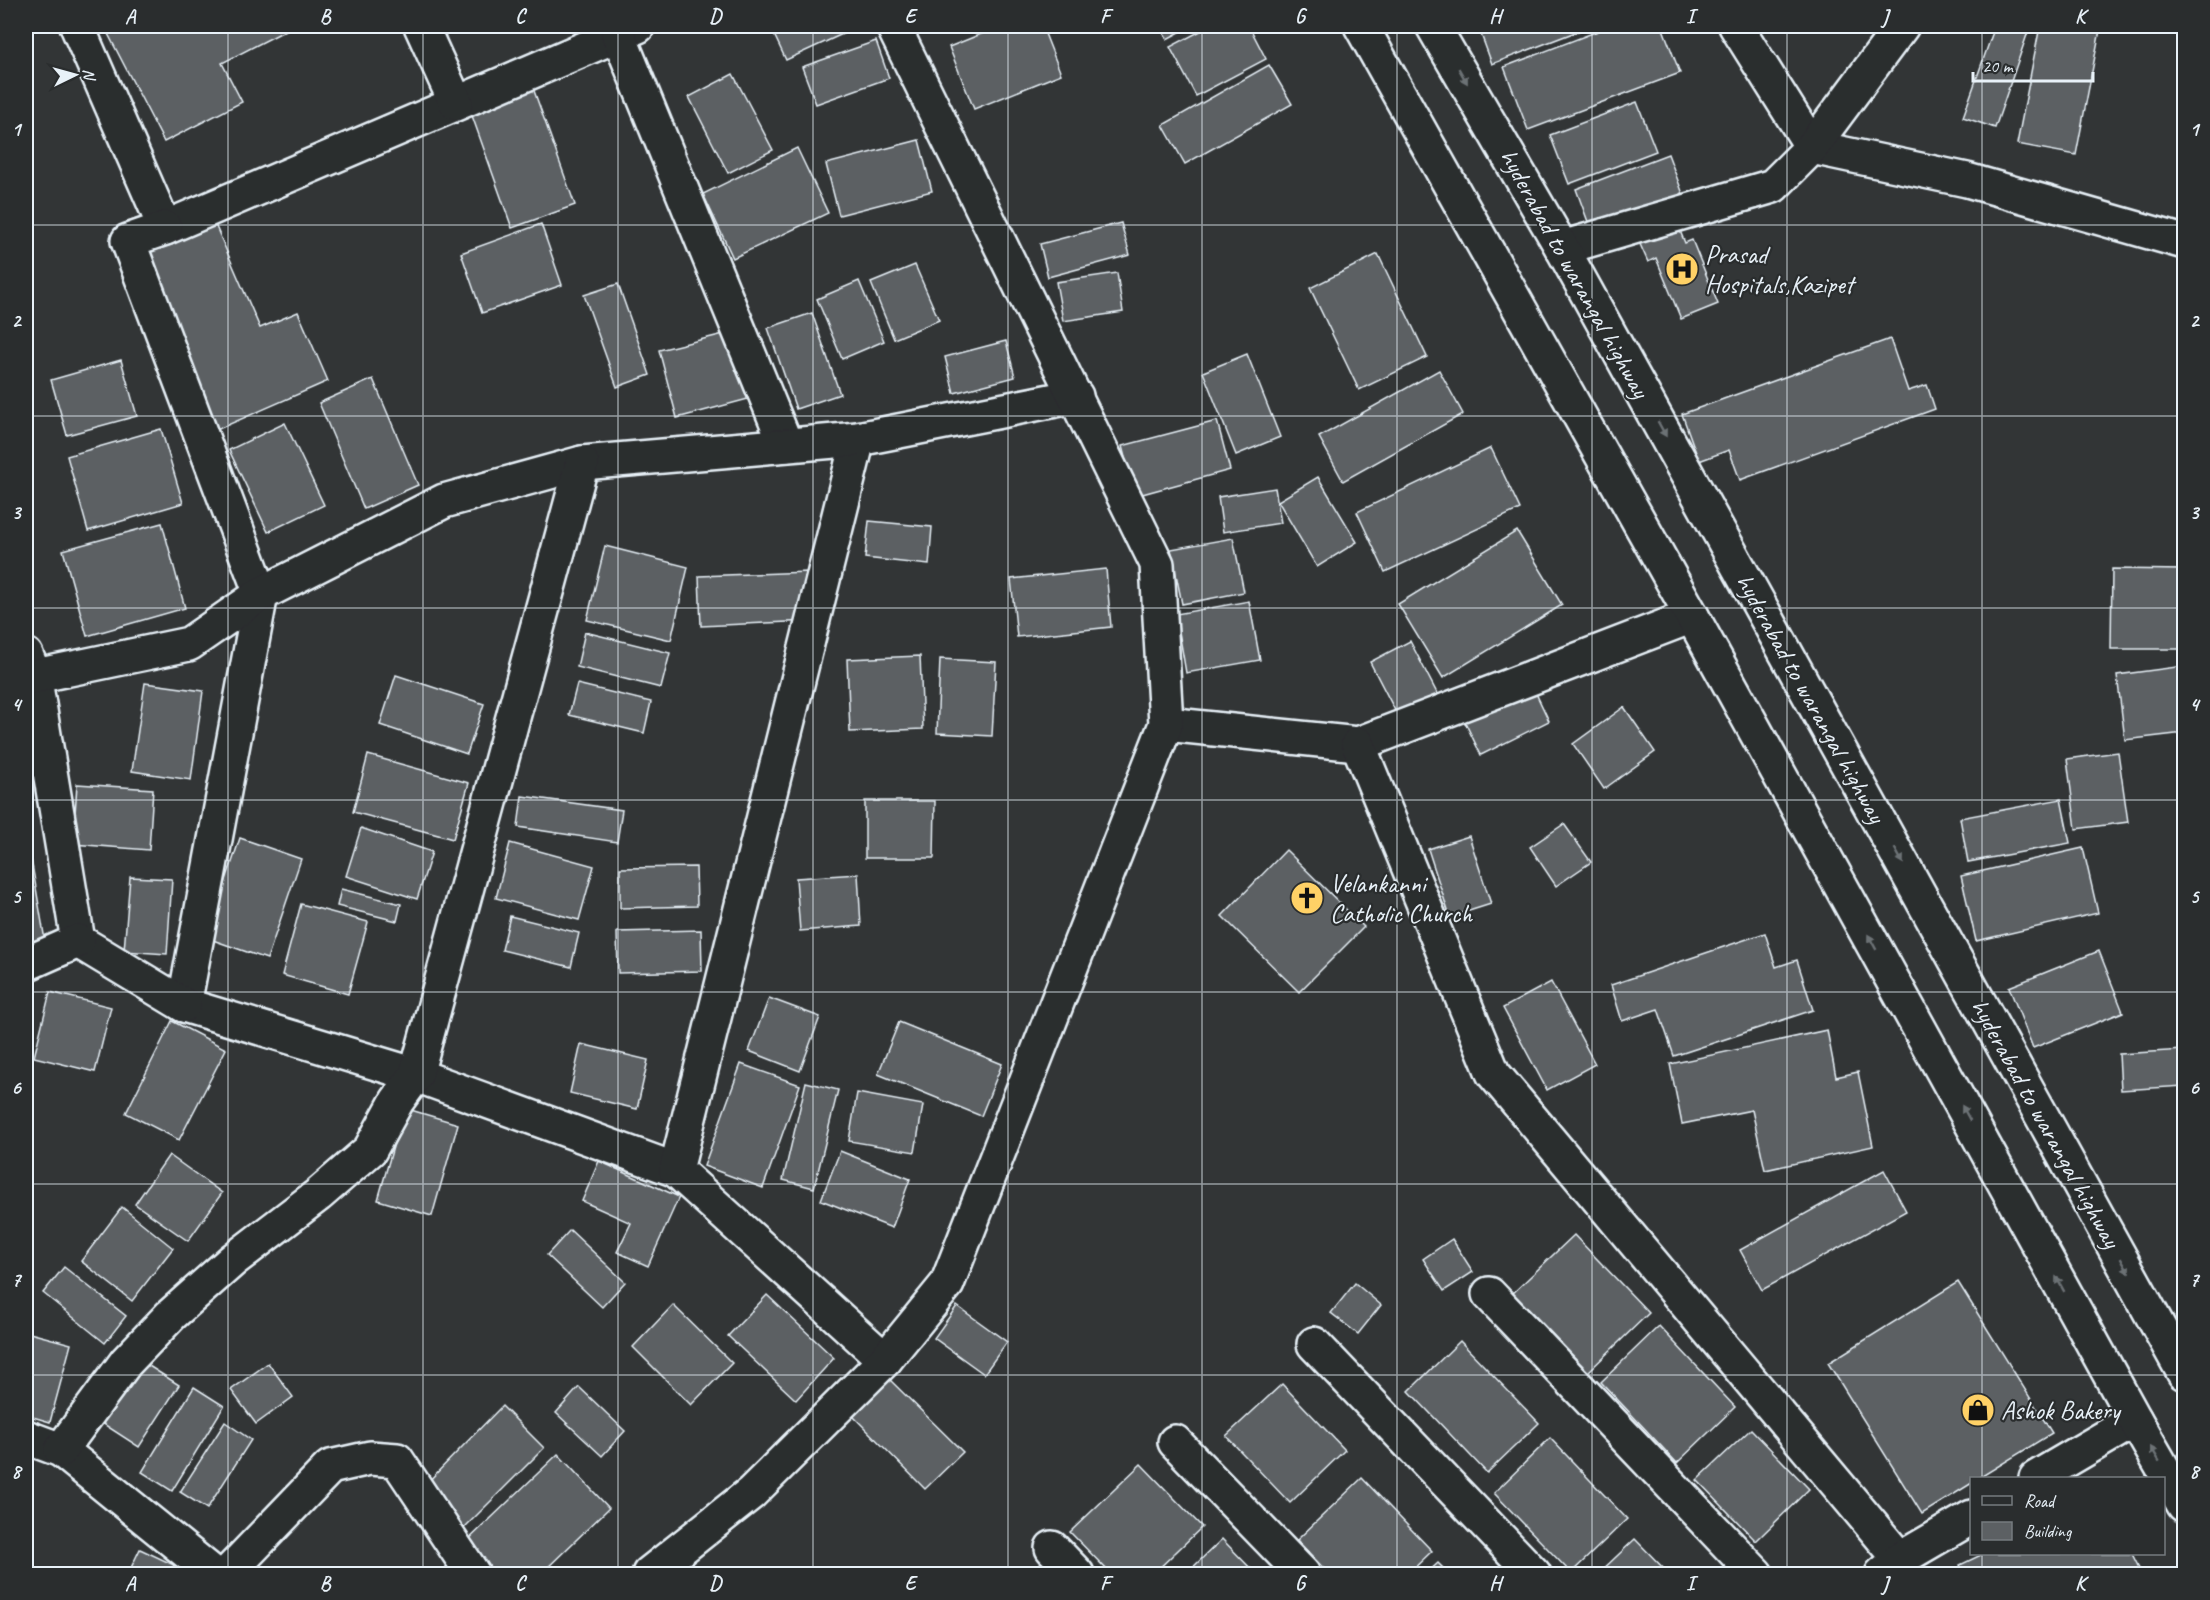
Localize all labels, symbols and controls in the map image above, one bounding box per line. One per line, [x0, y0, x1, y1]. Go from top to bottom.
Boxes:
text: A [125, 4, 137, 29]
text: B [320, 4, 332, 29]
text: C [515, 4, 527, 29]
text: D [709, 4, 723, 29]
text: E [905, 4, 919, 29]
text: F [1100, 4, 1114, 29]
text: G [1295, 4, 1308, 29]
text: H [1489, 4, 1504, 29]
text: I [1686, 4, 1699, 29]
text: J [1880, 4, 1892, 29]
text: K [2075, 4, 2089, 29]
north arrow [45, 45, 105, 105]
scale bar [1973, 45, 2093, 83]
text: 20 m [1982, 55, 2015, 77]
text: N [79, 68, 100, 83]
one-way arrow [1457, 68, 1468, 84]
text: 1 [12, 117, 23, 142]
text: 1 [2190, 117, 2201, 142]
street label: hyderabad to warangal highway [1492, 143, 1658, 405]
place label: Prasad Hospitals,Kazipet [1705, 238, 1857, 301]
hospital icon: Prasad Hospitals,Kazipet [1664, 251, 1700, 287]
text: 2 [12, 308, 23, 333]
text: 2 [2190, 308, 2201, 333]
one-way arrow [1657, 420, 1667, 437]
text: 3 [12, 500, 23, 525]
text: 3 [2190, 500, 2201, 525]
street label: hyderabad to warangal highway [1728, 568, 1894, 830]
text: 4 [12, 692, 24, 717]
text: 4 [2190, 692, 2202, 717]
one-way arrow [1894, 848, 1904, 865]
place label: Velankanni Catholic Church [1330, 867, 1473, 930]
church icon: Velankanni Catholic Church [1289, 880, 1325, 916]
text: 5 [12, 884, 23, 909]
text: 5 [2190, 884, 2201, 909]
one-way arrow [1867, 933, 1877, 950]
street label: hyderabad to warangal highway [1963, 993, 2129, 1255]
text: 6 [11, 1075, 22, 1100]
text: 6 [2189, 1075, 2200, 1100]
one-way arrow [1961, 1104, 1971, 1121]
one-way arrow [2120, 1258, 2131, 1274]
text: 7 [12, 1267, 23, 1292]
text: 7 [2190, 1267, 2201, 1292]
one-way arrow [2055, 1275, 2065, 1292]
shop icon: Ashok Bakery [1960, 1392, 1996, 1428]
place label: Ashok Bakery [2001, 1394, 2122, 1427]
one-way arrow [2149, 1446, 2160, 1462]
text: 8 [12, 1459, 24, 1484]
text: 8 [2190, 1459, 2202, 1484]
legend [1970, 1477, 2165, 1555]
text: Road [2024, 1490, 2057, 1512]
text: Building [2024, 1520, 2073, 1542]
text: A [125, 1571, 137, 1596]
text: B [320, 1571, 332, 1596]
text: C [515, 1571, 527, 1596]
text: D [709, 1571, 723, 1596]
text: E [905, 1571, 919, 1596]
text: F [1100, 1571, 1114, 1596]
text: G [1295, 1571, 1308, 1596]
text: H [1489, 1571, 1504, 1596]
text: I [1686, 1571, 1699, 1596]
text: J [1880, 1571, 1892, 1596]
text: K [2075, 1571, 2089, 1596]

